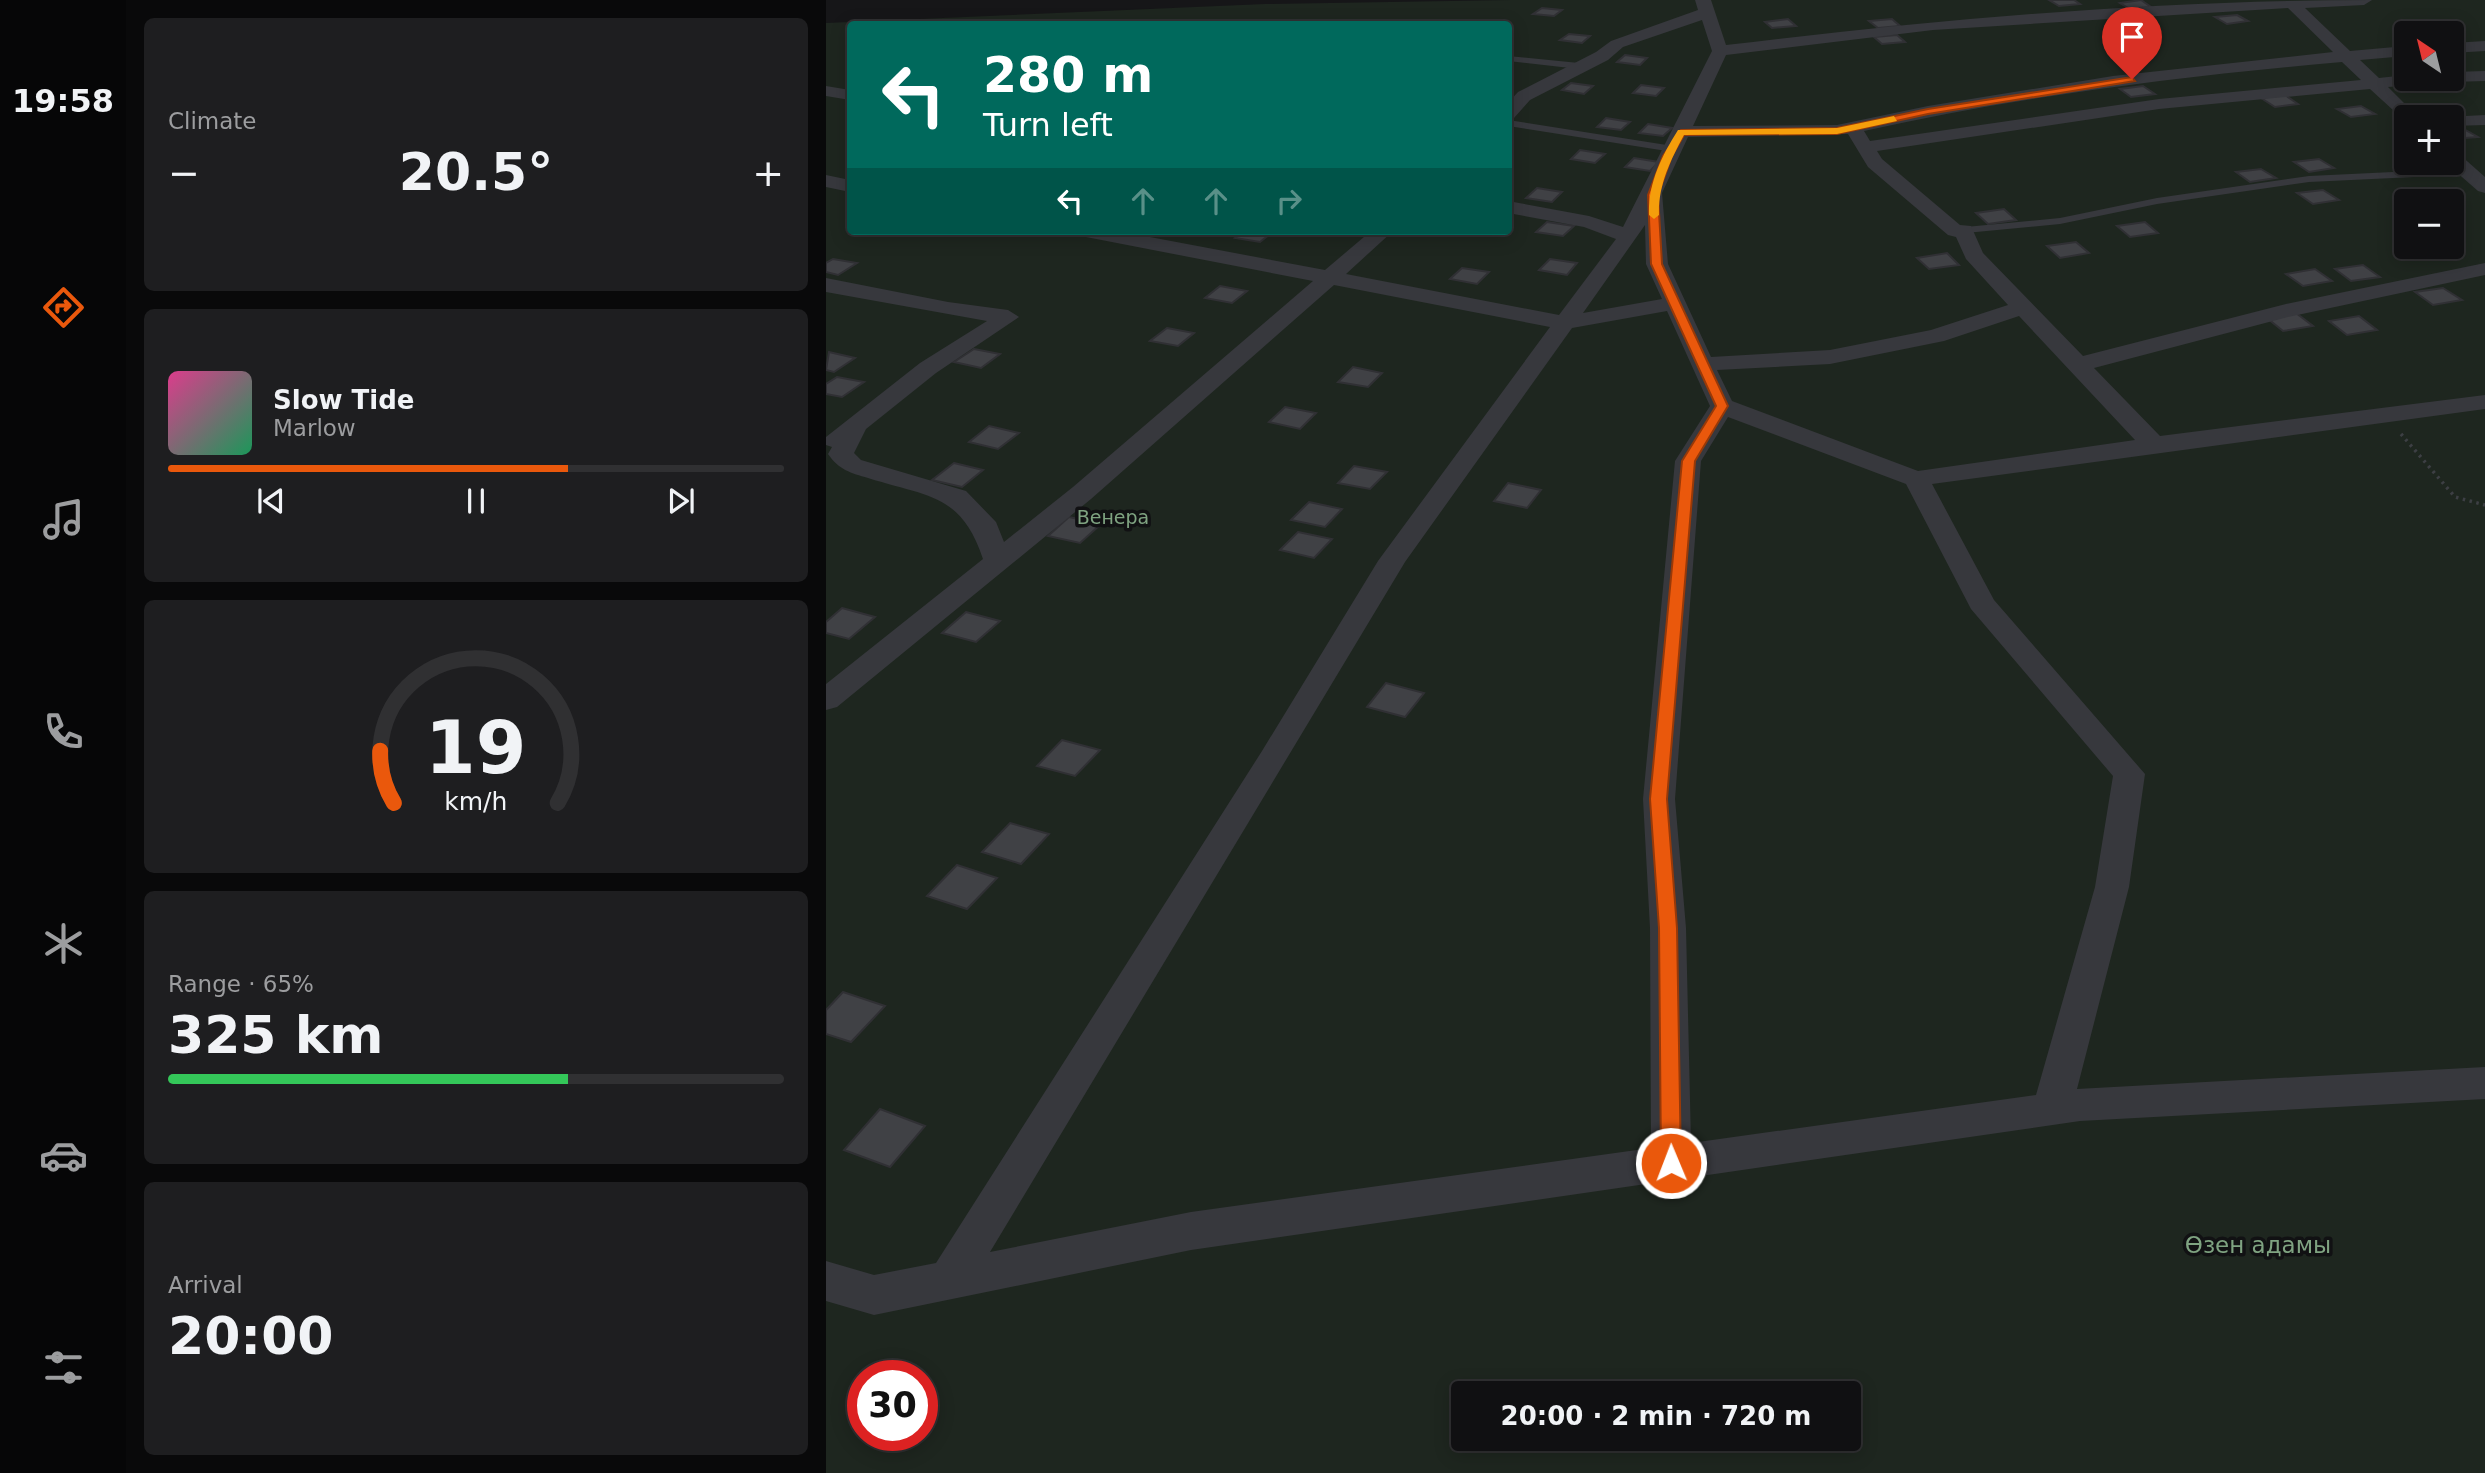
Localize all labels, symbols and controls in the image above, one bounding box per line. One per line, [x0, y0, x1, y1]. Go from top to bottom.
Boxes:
pin [2102, 7, 2162, 79]
icon: arrive [2113, 18, 2151, 56]
north arrow [2394, 21, 2464, 91]
map controls [2394, 21, 2464, 259]
text: 280 m [983, 47, 1153, 104]
icon: left [868, 49, 959, 140]
text: 19:58 [12, 82, 114, 120]
button: + [2394, 105, 2464, 175]
text: Turn left [983, 106, 1113, 144]
text: Climate [168, 108, 257, 134]
text: 20.5° [399, 142, 553, 202]
text: − [168, 151, 200, 195]
text: + [752, 151, 784, 195]
icon: left [1051, 182, 1089, 220]
icon: ahead [1124, 182, 1162, 220]
icon: ahead [1197, 182, 1235, 220]
icon: right [1270, 182, 1308, 220]
button: − [2394, 189, 2464, 259]
icon: directions [39, 283, 88, 332]
text: Slow Tide [273, 385, 414, 415]
text: Marlow [273, 415, 356, 441]
icon: previous [252, 482, 290, 520]
icon: pause [457, 482, 495, 520]
icon: next [662, 482, 700, 520]
icon: music [39, 495, 88, 544]
park label: Венера [1077, 506, 1149, 528]
text: 19 [425, 705, 527, 790]
icon: phone [39, 707, 88, 756]
text: km/h [444, 786, 508, 815]
icon: climate [39, 919, 88, 968]
text: Range · 65% [168, 971, 314, 997]
text: 325 km [168, 1005, 383, 1065]
position arrow [1634, 1126, 1708, 1200]
icon: car [39, 1131, 88, 1180]
park label: Өзен адамы [2185, 1232, 2331, 1258]
text: Arrival [168, 1272, 243, 1298]
text: 20:00 [168, 1306, 334, 1366]
icon: filters [39, 1343, 88, 1392]
speed limit sign: 30 [847, 1360, 938, 1451]
text: 20:00 · 2 min · 720 m [1501, 1401, 1811, 1431]

